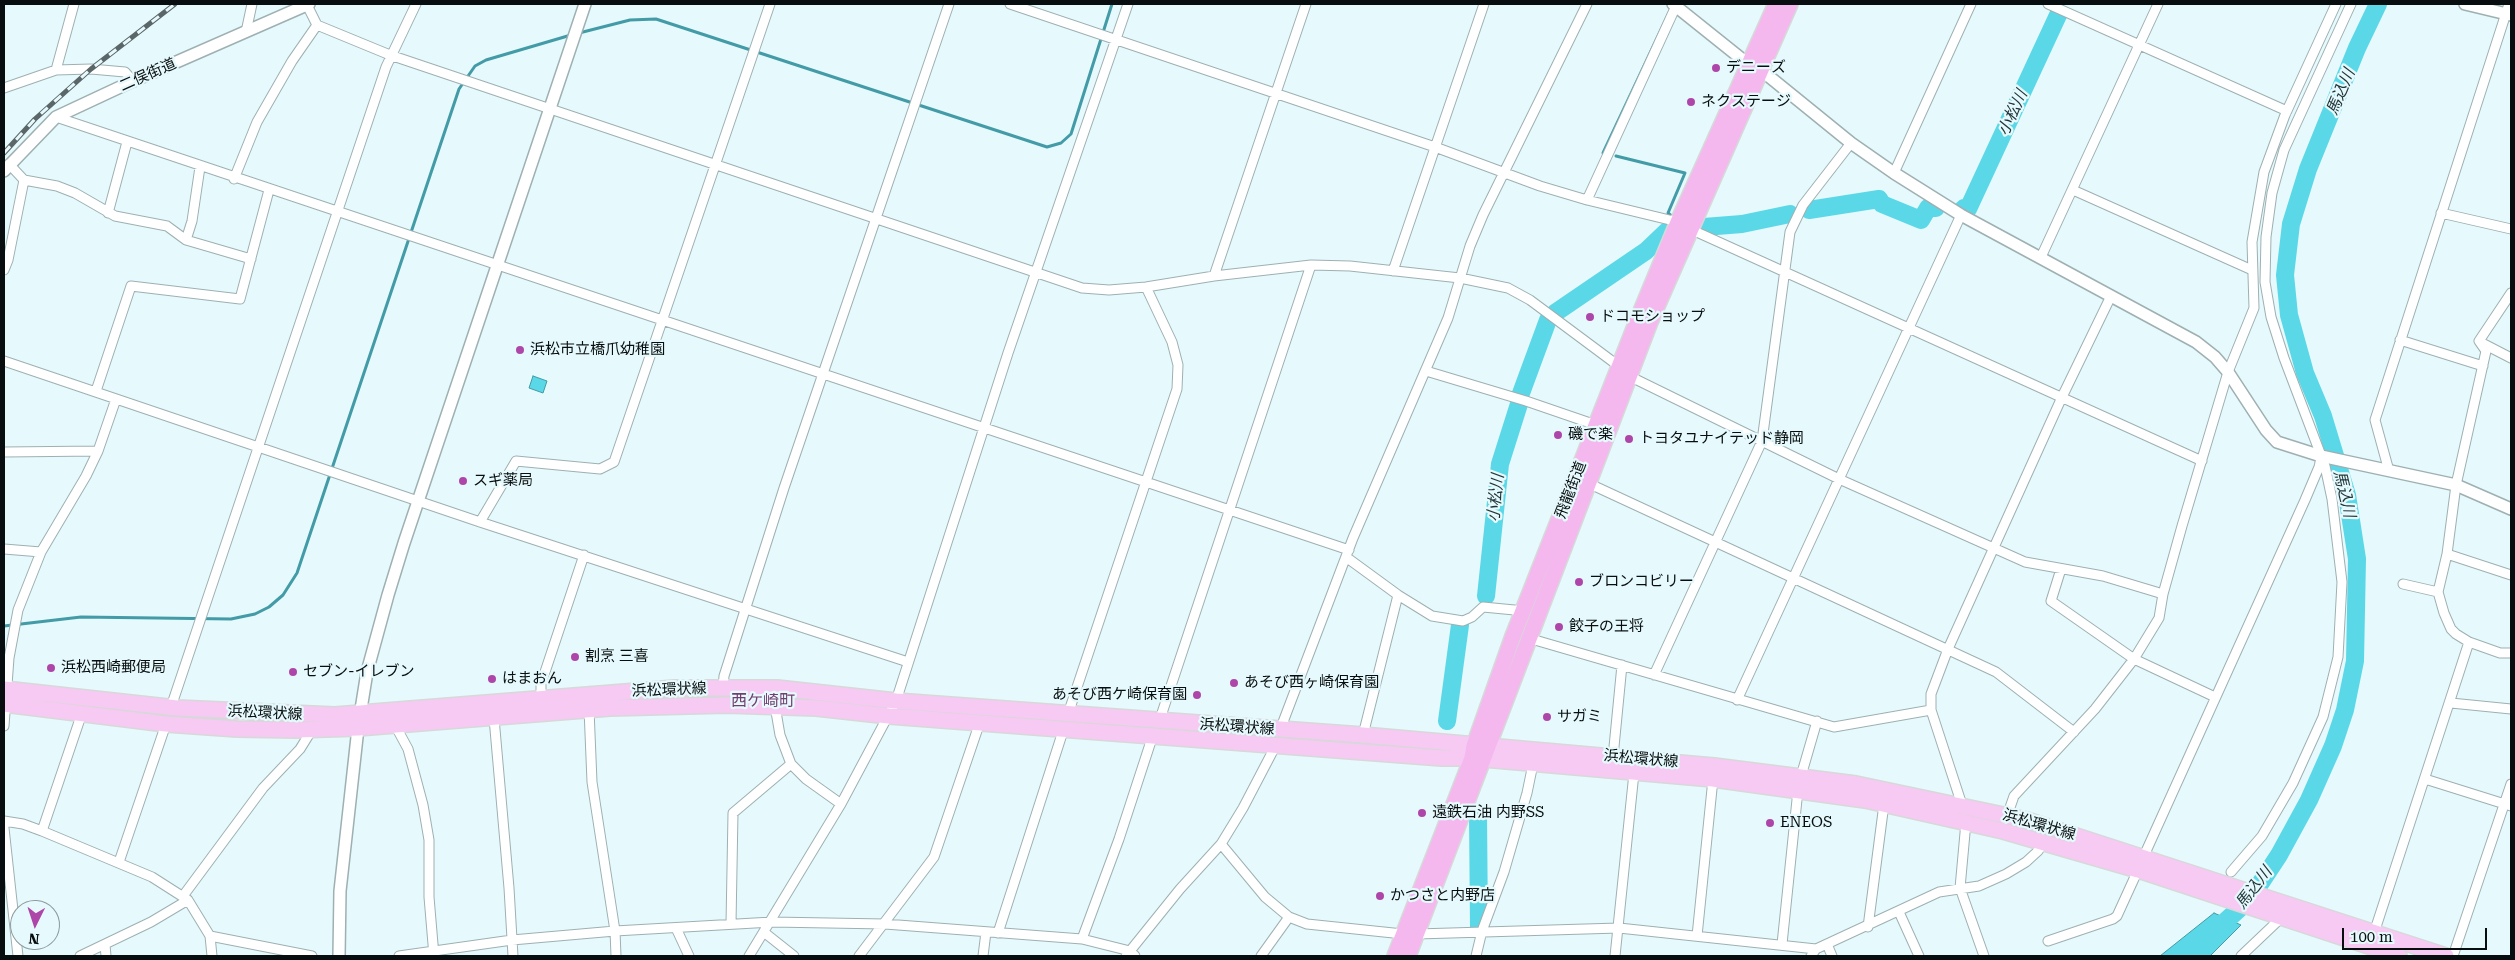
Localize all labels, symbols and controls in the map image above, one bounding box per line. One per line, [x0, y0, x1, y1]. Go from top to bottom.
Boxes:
street label: 二俣街道 [117, 55, 179, 95]
place label: デニーズ [1726, 59, 1786, 77]
marker: デニーズ [1710, 62, 1722, 74]
water label: 馬込川 [2323, 66, 2359, 118]
water label: 小松川 [1994, 87, 2032, 139]
place label: ネクステージ [1701, 93, 1791, 111]
marker: ネクステージ [1685, 96, 1697, 108]
place label: ドコモショップ [1600, 308, 1705, 326]
marker: ドコモショップ [1584, 311, 1596, 323]
place label: 浜松市立橋爪幼稚園 [530, 341, 665, 359]
marker: 浜松市立橋爪幼稚園 [514, 344, 526, 356]
place label: 磯で楽 [1568, 426, 1613, 444]
marker: 磯で楽 [1552, 429, 1564, 441]
place label: トヨタユナイテッド静岡 [1639, 430, 1804, 448]
marker: トヨタユナイテッド静岡 [1623, 433, 1635, 445]
street label: 飛龍街道 [1552, 459, 1590, 521]
water label: 馬込川 [2329, 468, 2359, 520]
place label: スギ薬局 [473, 472, 533, 490]
water label: 小松川 [1484, 473, 1508, 523]
marker: スギ薬局 [457, 475, 469, 487]
place label: ブロンコビリー [1589, 573, 1694, 591]
marker: ブロンコビリー [1573, 576, 1585, 588]
place label: 餃子の王将 [1569, 618, 1644, 636]
marker: 餃子の王将 [1553, 621, 1565, 633]
place label: 割烹 三喜 [585, 648, 649, 666]
marker: 割烹 三喜 [569, 651, 581, 663]
place label: 浜松西崎郵便局 [61, 659, 166, 677]
marker: 浜松西崎郵便局 [45, 662, 57, 674]
place label: セブン-イレブン [303, 663, 415, 681]
marker: セブン-イレブン [287, 666, 299, 678]
place label: はまおん [502, 670, 562, 688]
marker: はまおん [486, 673, 498, 685]
place label: あそび西ヶ崎保育園 [1244, 674, 1379, 692]
marker: あそび西ヶ崎保育園 [1228, 677, 1240, 689]
street label: 浜松環状線 [631, 680, 707, 700]
place label: あそび西ケ崎保育園 [1052, 686, 1187, 704]
marker: あそび西ケ崎保育園 [1191, 689, 1203, 701]
district label: 西ケ崎町 [731, 691, 795, 711]
street label: 浜松環状線 [227, 702, 303, 724]
place label: サガミ [1557, 708, 1602, 726]
marker: サガミ [1541, 711, 1553, 723]
street label: 浜松環状線 [1199, 715, 1275, 739]
street label: 浜松環状線 [1603, 747, 1679, 771]
place label: 遠鉄石油 内野SS [1432, 804, 1544, 822]
street label: 浜松環状線 [2000, 806, 2078, 844]
marker: 遠鉄石油 内野SS [1416, 807, 1428, 819]
place label: ENEOS [1780, 814, 1832, 832]
marker: ENEOS [1764, 817, 1776, 829]
water label: 馬込川 [2232, 863, 2276, 913]
place label: かつさと内野店 [1390, 887, 1495, 905]
marker: かつさと内野店 [1374, 890, 1386, 902]
north arrow [10, 900, 60, 950]
scale bar [2345, 918, 2490, 950]
text: 100 m [2350, 928, 2393, 946]
text: N [28, 931, 40, 947]

